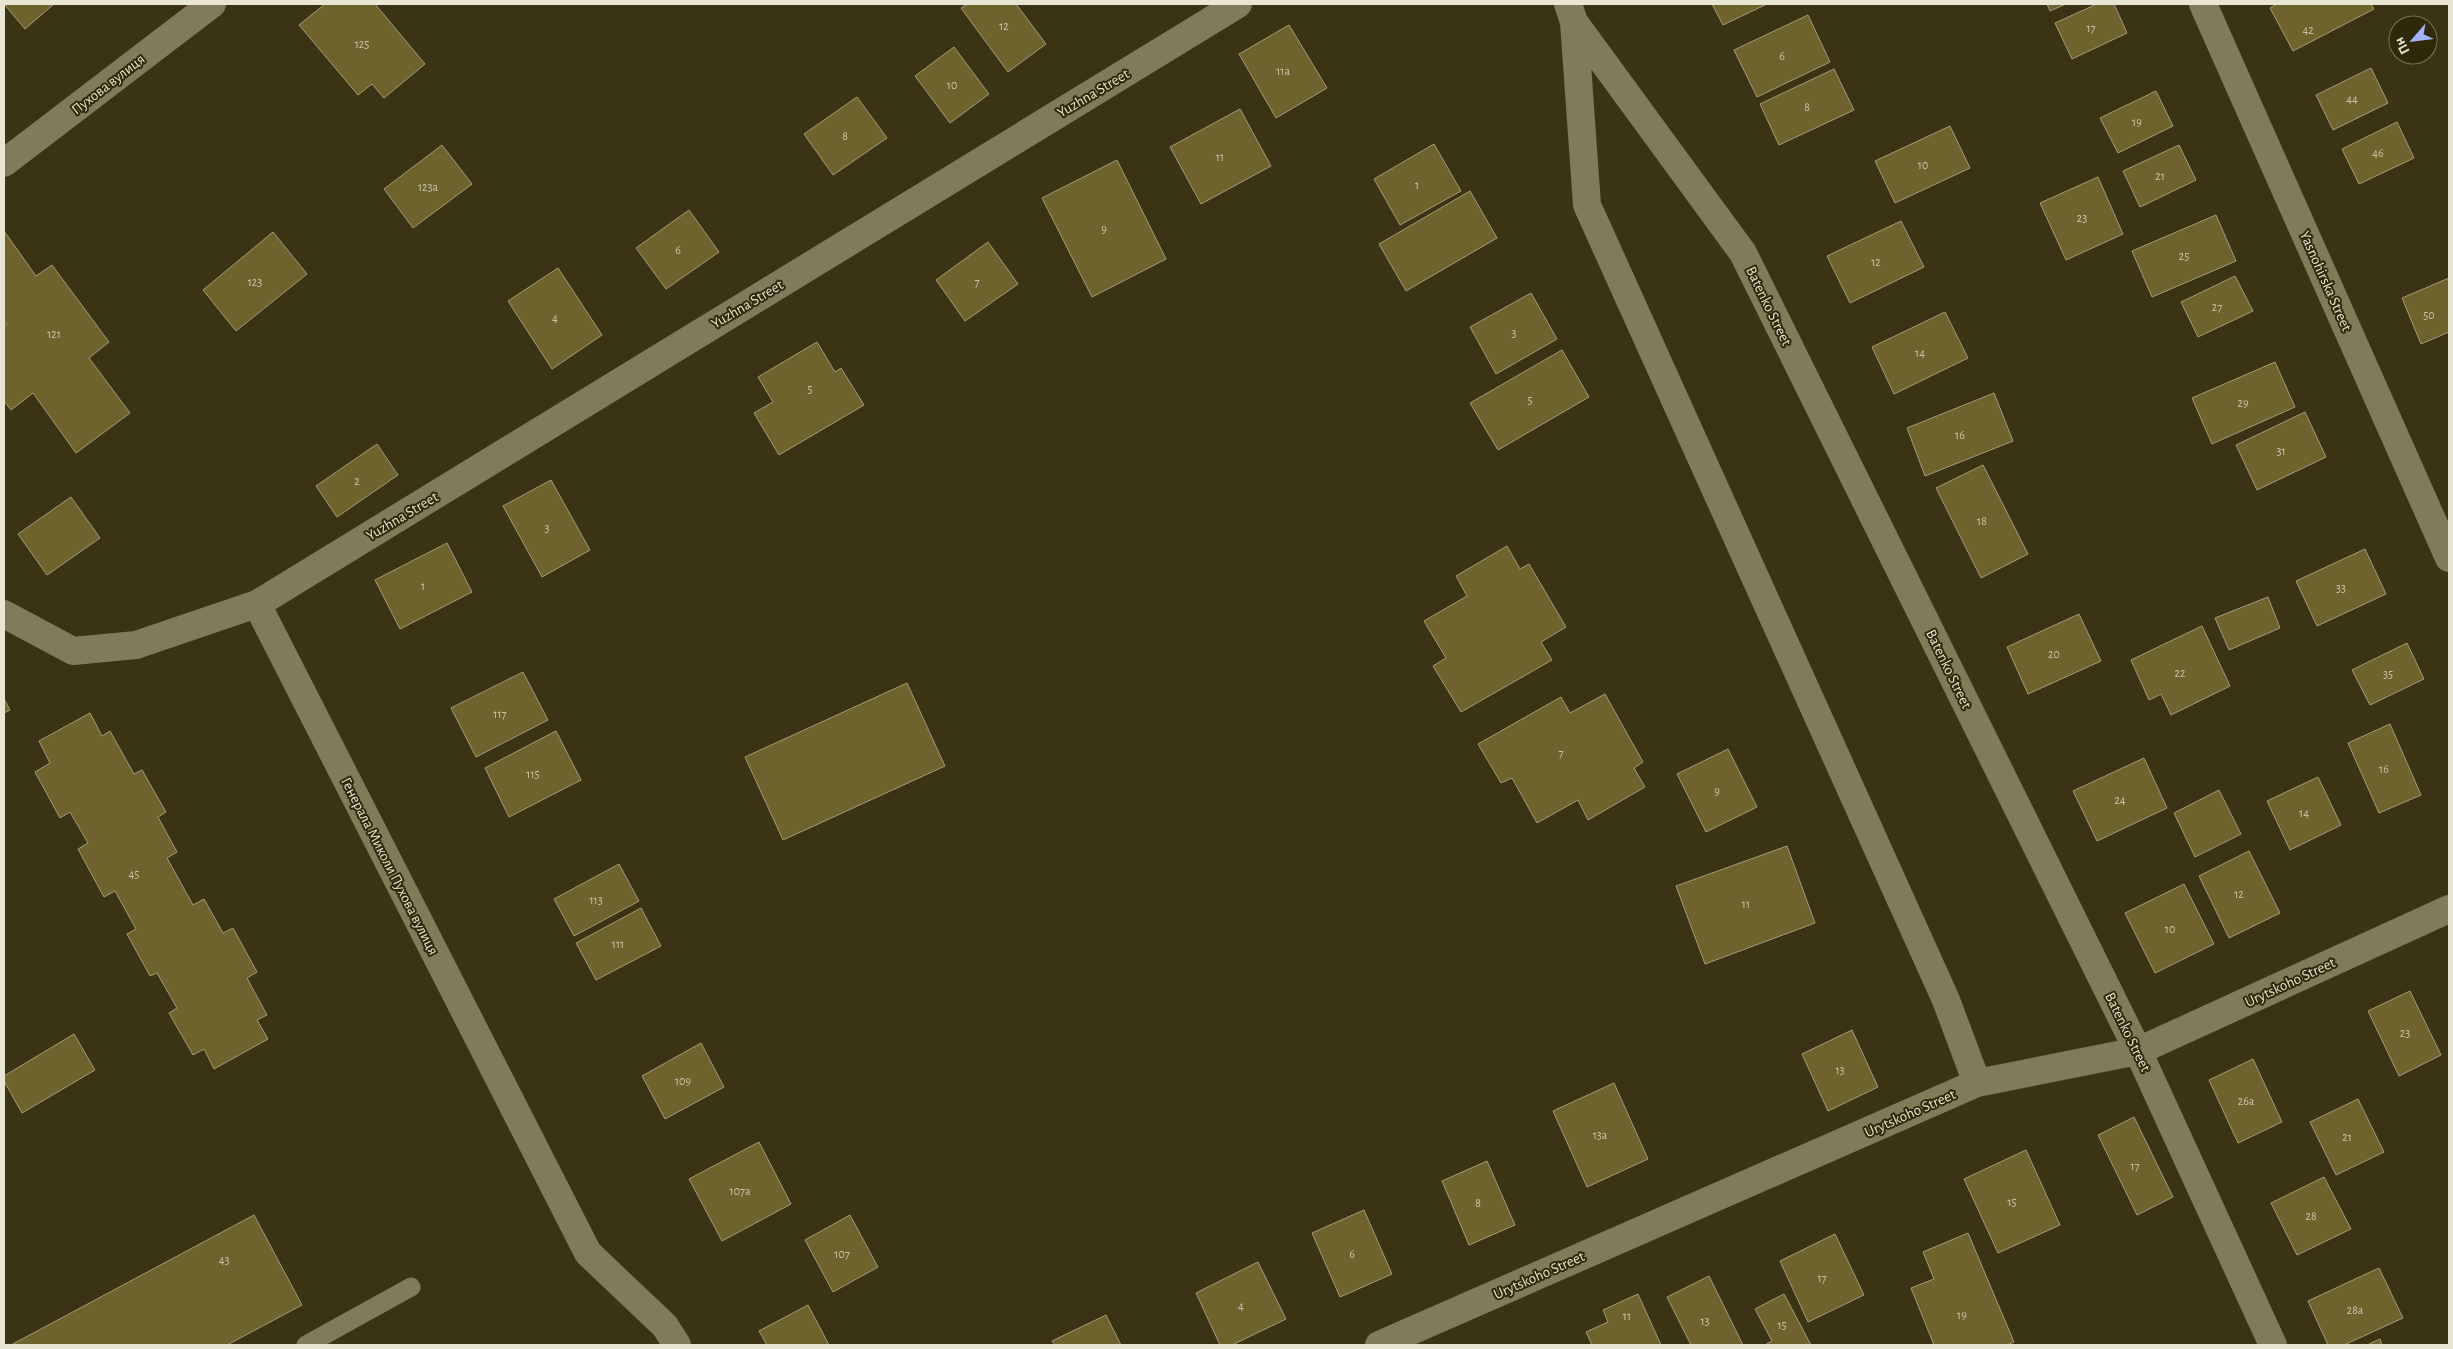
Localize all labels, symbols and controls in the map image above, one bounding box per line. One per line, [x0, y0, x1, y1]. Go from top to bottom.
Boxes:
north arrow [2388, 15, 2438, 65]
house number: 12 [999, 20, 1009, 32]
house number: 17 [2086, 22, 2096, 34]
house number: 42 [2302, 24, 2314, 36]
text: Пн [2392, 35, 2413, 56]
house number: 125 [355, 38, 369, 50]
house number: 6 [1779, 50, 1785, 62]
street label: Пухова вулиця [69, 51, 148, 117]
house number: 11а [1276, 65, 1290, 77]
street label: Yuzhna Street [1055, 66, 1132, 121]
house number: 10 [947, 79, 957, 91]
house number: 44 [2346, 93, 2358, 105]
house number: 8 [1804, 101, 1810, 113]
house number: 19 [2132, 116, 2142, 128]
house number: 8 [842, 130, 848, 142]
house number: 46 [2372, 147, 2384, 159]
house number: 11 [1216, 151, 1224, 163]
house number: 10 [1918, 159, 1928, 171]
house number: 21 [2155, 170, 2165, 182]
house number: 1 [1415, 179, 1419, 191]
house number: 123а [418, 181, 439, 193]
house number: 23 [2077, 212, 2087, 224]
house number: 9 [1101, 223, 1107, 235]
street label: Yasnohirska Street [2297, 229, 2354, 334]
house number: 6 [675, 244, 681, 256]
house number: 25 [2179, 250, 2189, 262]
house number: 12 [1871, 256, 1881, 268]
street label: Batenko Street [1743, 264, 1794, 348]
house number: 123 [248, 276, 262, 288]
house number: 7 [974, 276, 980, 288]
street label: Yuzhna Street [709, 277, 786, 332]
house number: 27 [2212, 301, 2222, 313]
house number: 50 [2423, 309, 2435, 321]
house number: 4 [552, 312, 558, 324]
house number: 3 [1512, 327, 1517, 339]
house number: 121 [47, 328, 61, 340]
house number: 14 [1915, 347, 1925, 359]
house number: 5 [807, 383, 813, 395]
house number: 5 [1527, 394, 1533, 406]
house number: 29 [2237, 397, 2249, 409]
house number: 16 [1955, 429, 1965, 441]
house number: 31 [2276, 445, 2286, 457]
house number: 2 [354, 475, 360, 487]
street label: Yuzhna Street [364, 489, 441, 544]
house number: 18 [1977, 515, 1987, 527]
house number: 3 [545, 522, 550, 534]
house number: 1 [421, 580, 425, 592]
house number: 33 [2336, 582, 2346, 594]
street label: Batenko Street [1923, 627, 1974, 711]
house number: 20 [2048, 648, 2060, 660]
house number: 22 [2175, 667, 2186, 679]
house number: 35 [2383, 668, 2393, 680]
house number: 117 [493, 708, 507, 720]
house number: 7 [1558, 747, 1564, 759]
house number: 16 [2379, 763, 2389, 775]
house number: 115 [526, 768, 540, 780]
street label: Генерала Миколи Пухова вулиця [338, 775, 441, 957]
house number: 9 [1714, 785, 1720, 797]
house number: 24 [2114, 794, 2126, 806]
house number: 14 [2299, 807, 2309, 819]
house number: 45 [129, 868, 139, 880]
house number: 12 [2234, 888, 2244, 900]
house number: 113 [589, 894, 603, 906]
house number: 11 [1742, 898, 1750, 910]
house number: 10 [2165, 923, 2175, 935]
house number: 111 [612, 938, 624, 950]
street label: Urytskoho Street [2243, 955, 2338, 1010]
street label: Batenko Street [2102, 990, 2153, 1074]
house number: 23 [2400, 1027, 2410, 1039]
house number: 13 [1835, 1064, 1845, 1076]
house number: 109 [675, 1075, 691, 1087]
street label: Urytskoho Street [1862, 1087, 1958, 1140]
house number: 26а [2238, 1095, 2255, 1107]
house number: 13а [1593, 1129, 1608, 1141]
house number: 21 [2342, 1131, 2352, 1143]
house number: 17 [2130, 1160, 2140, 1172]
house number: 107а [730, 1185, 751, 1197]
house number: 15 [2007, 1196, 2017, 1208]
house number: 8 [1475, 1197, 1481, 1209]
house number: 28 [2305, 1210, 2317, 1222]
house number: 107 [834, 1248, 850, 1260]
house number: 6 [1349, 1248, 1355, 1260]
street label: Urytskoho Street [1491, 1249, 1587, 1302]
house number: 43 [219, 1254, 229, 1266]
house number: 17 [1817, 1272, 1827, 1284]
house number: 4 [1238, 1300, 1244, 1312]
house number: 28а [2347, 1304, 2364, 1316]
house number: 19 [1957, 1309, 1967, 1321]
house number: 11 [1623, 1310, 1631, 1322]
house number: 13 [1700, 1315, 1710, 1327]
house number: 15 [1777, 1319, 1787, 1331]

